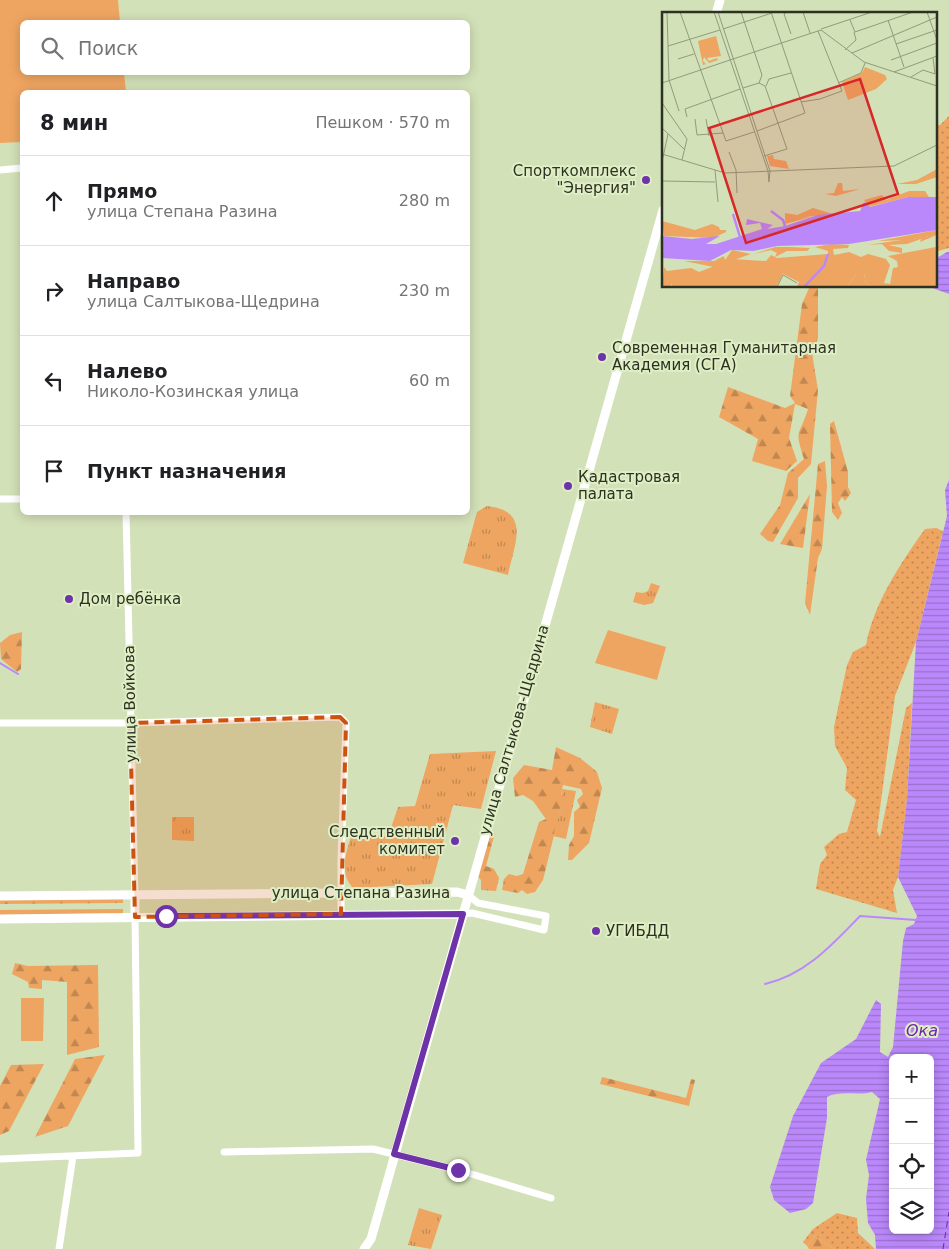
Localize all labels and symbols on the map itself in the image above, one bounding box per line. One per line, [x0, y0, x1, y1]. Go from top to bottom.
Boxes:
inset map [662, 12, 936, 288]
place label: Спорткомплекс "Энергия" [513, 162, 636, 197]
marker: Спорткомплекс "Энергия" [640, 174, 652, 186]
place label: Современная Гуманитарная Академия (СГА) [612, 339, 836, 374]
marker: Современная Гуманитарная Академия (СГА) [596, 351, 608, 363]
place label: Кадастровая палата [578, 468, 680, 503]
marker: Кадастровая палата [562, 480, 574, 492]
place label: Дом ребёнка [79, 590, 181, 608]
marker: Дом ребёнка [63, 593, 75, 605]
street label: улица Салтыкова-Щедрина [475, 623, 553, 837]
street label: улица Войкова [120, 645, 140, 763]
place label: Следственный комитет [329, 823, 445, 858]
marker: Следственный комитет [449, 835, 461, 847]
street label: улица Степана Разина [272, 884, 450, 902]
route start [155, 905, 178, 928]
place label: УГИБДД [606, 922, 669, 940]
marker: УГИБДД [590, 925, 602, 937]
water label: Ока [906, 1021, 938, 1040]
route end [447, 1159, 470, 1182]

